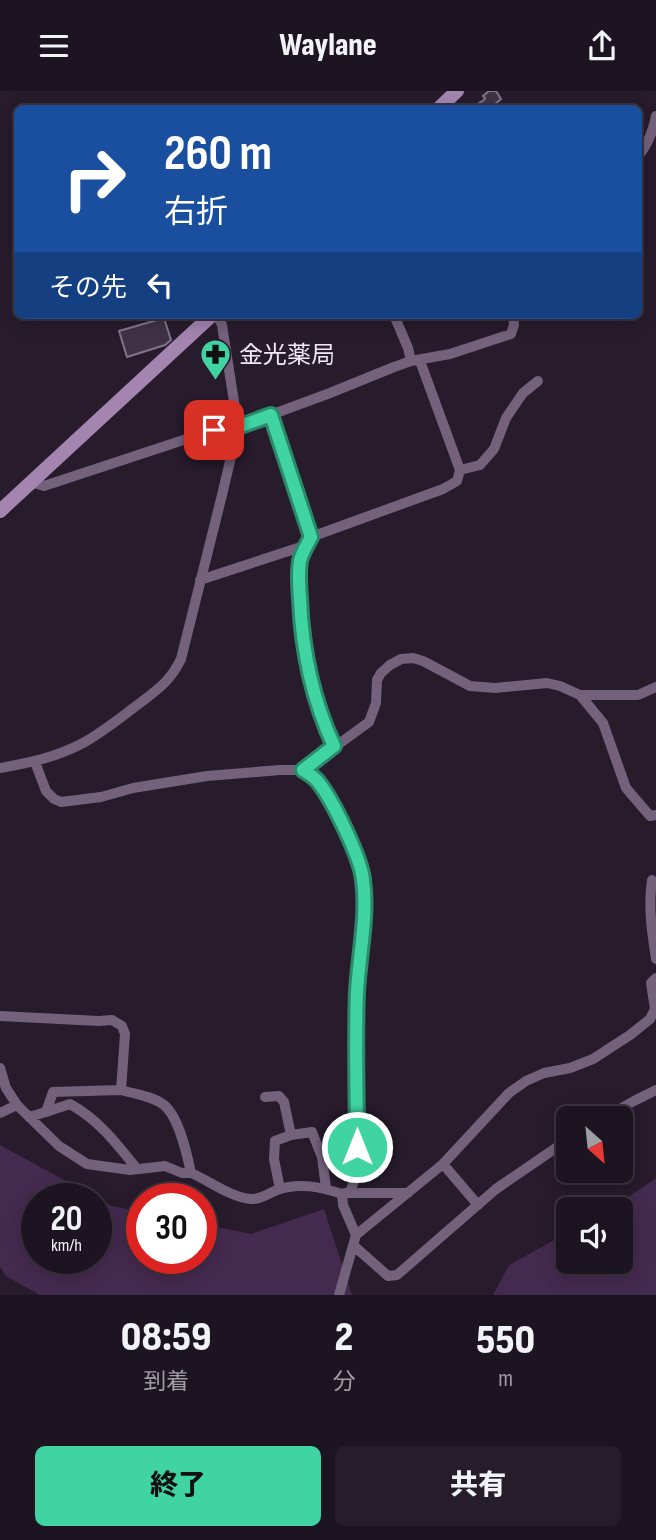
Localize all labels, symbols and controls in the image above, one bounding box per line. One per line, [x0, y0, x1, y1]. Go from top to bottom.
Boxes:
text: Waylane [279, 26, 377, 65]
icon: menu [35, 27, 73, 65]
icon: share [583, 27, 621, 65]
text: 260 m [164, 125, 272, 184]
icon: right [49, 133, 140, 224]
text: 右折 [164, 193, 228, 232]
icon: left [141, 266, 179, 304]
text: その先 [49, 273, 127, 304]
pharmacy icon: 金光薬局 [199, 338, 233, 382]
place label: 金光薬局 [239, 341, 335, 370]
pin [184, 400, 244, 460]
icon: arrive [195, 411, 233, 449]
north arrow [556, 1106, 634, 1183]
map controls [556, 1106, 633, 1274]
position arrow [320, 1110, 394, 1184]
speed limit sign: 30 [126, 1183, 217, 1274]
button: sound [556, 1197, 633, 1274]
text: 20 [51, 1198, 83, 1241]
text: km/h [51, 1235, 82, 1256]
text: 08:59 [121, 1312, 212, 1363]
text: 2 [335, 1312, 353, 1363]
text: 550 [476, 1315, 535, 1366]
text: m [498, 1365, 513, 1393]
text: 到着 [143, 1368, 189, 1396]
text: 分 [332, 1368, 355, 1396]
button: 終了 [35, 1446, 321, 1526]
button: 共有 [335, 1446, 621, 1526]

